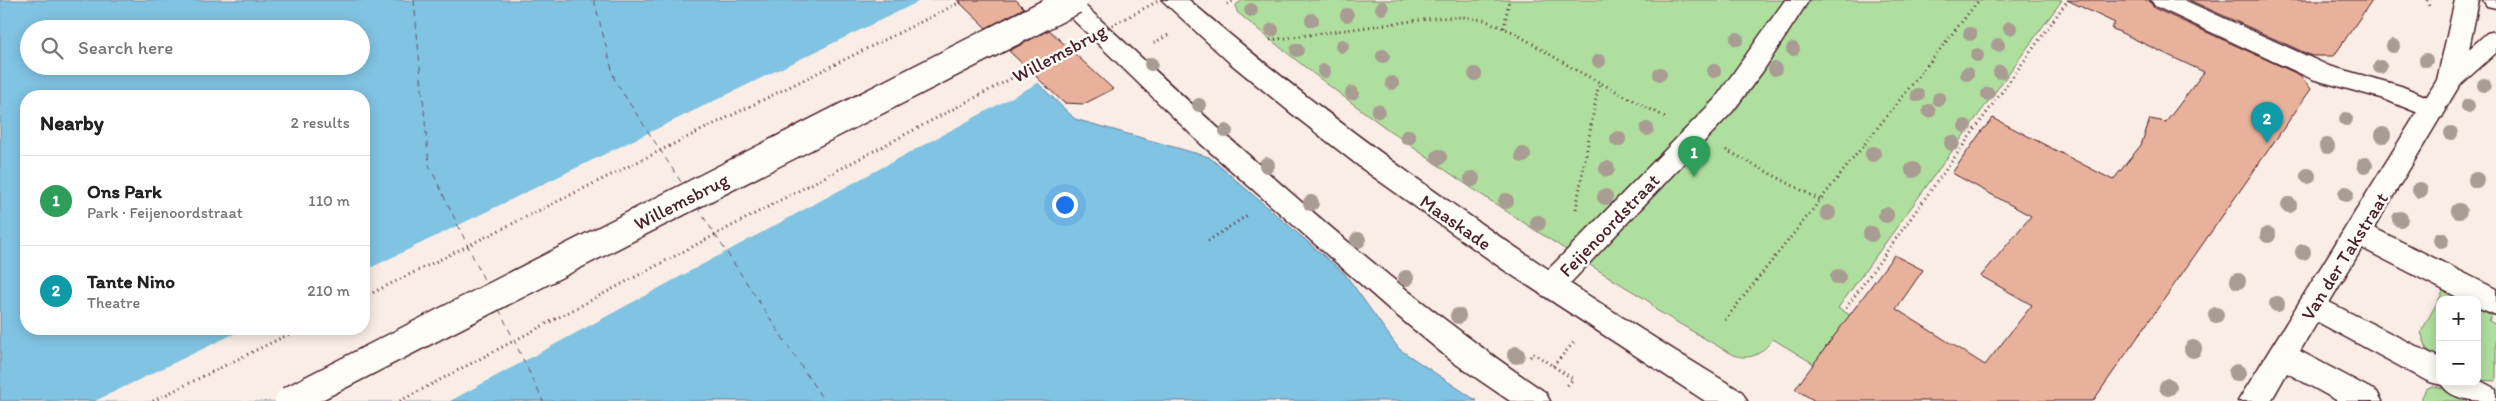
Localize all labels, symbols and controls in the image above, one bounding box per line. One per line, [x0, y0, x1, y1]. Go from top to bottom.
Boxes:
street label: Willemsbrug [1008, 19, 1110, 88]
search box [20, 20, 370, 75]
icon: search [38, 34, 66, 62]
text: Search here [78, 36, 173, 59]
pin: 2 [2251, 102, 2283, 143]
text: Nearby [40, 110, 104, 135]
text: 2 results [290, 113, 350, 132]
pin: 1 [1678, 136, 1710, 177]
street label: Willemsbrug [630, 168, 733, 235]
street label: Feijenoordstraat [1554, 169, 1664, 282]
text: Ons Park [87, 180, 162, 203]
street label: Van der Takstraat [2296, 188, 2393, 324]
street label: Maaskade [1416, 190, 1496, 255]
text: 1 [52, 191, 60, 210]
text: 110 m [308, 191, 350, 210]
your location [1052, 192, 1078, 218]
text: Park · Feijenoordstraat [87, 203, 243, 222]
text: Tante Nino [87, 270, 175, 293]
text: 2 [52, 281, 60, 300]
text: 210 m [307, 281, 350, 300]
text: Theatre [87, 293, 140, 312]
map controls [2436, 296, 2481, 386]
button: + [2436, 296, 2481, 341]
button: − [2436, 341, 2481, 386]

